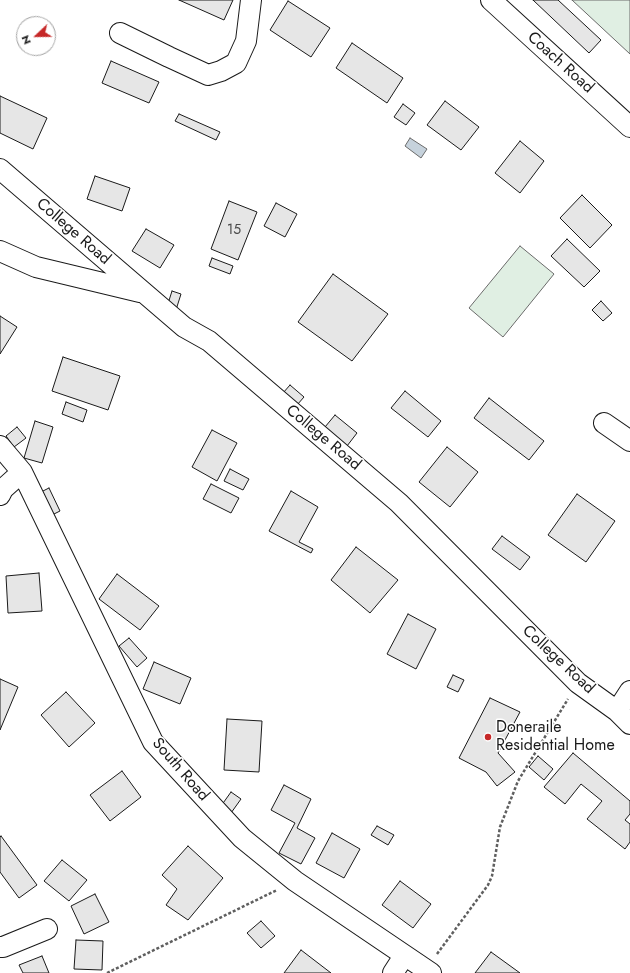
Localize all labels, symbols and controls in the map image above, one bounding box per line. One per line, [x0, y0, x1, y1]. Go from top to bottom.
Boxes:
north arrow [16, 16, 56, 56]
street label: Coach Road [523, 28, 597, 98]
text: N [17, 33, 35, 47]
street label: College Road [32, 195, 114, 269]
house number: 15 [227, 223, 241, 239]
street label: College Road [282, 401, 364, 475]
street label: College Road [518, 622, 598, 698]
place label: Doneraile Residential Home [496, 718, 615, 756]
marker: Doneraile Residential Home [483, 732, 493, 742]
street label: South Road [147, 734, 213, 806]

